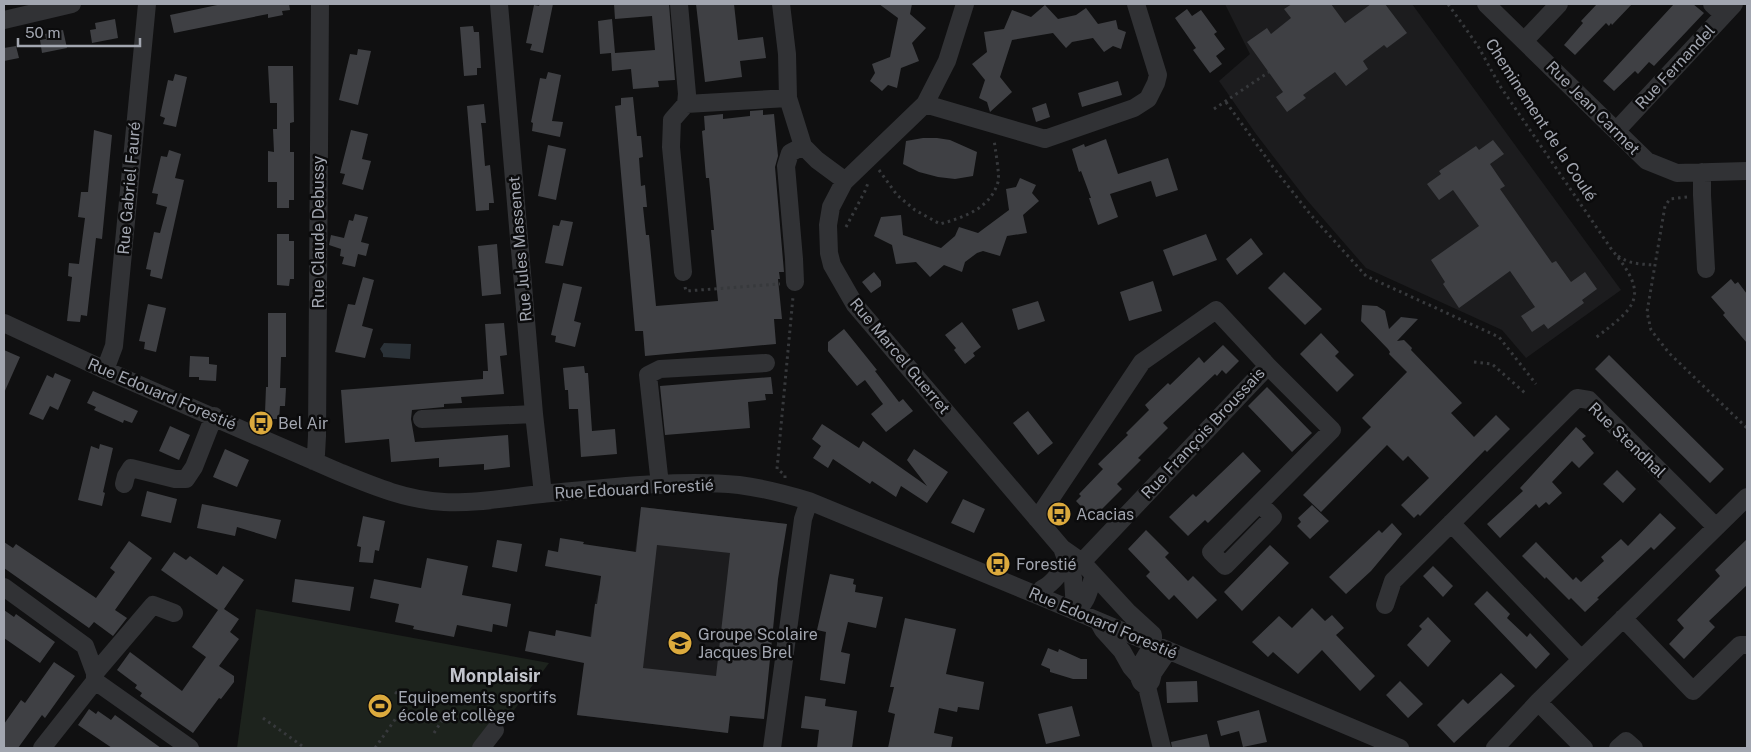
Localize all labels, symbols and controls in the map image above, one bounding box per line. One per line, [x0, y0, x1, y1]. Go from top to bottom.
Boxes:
scale bar [18, 15, 140, 47]
street label: Rue Fernandel [1631, 21, 1719, 113]
text: 50 m [25, 24, 60, 41]
street label: Cheminement de la Coulé [1481, 35, 1601, 205]
street label: Rue Jean Carmet [1542, 57, 1644, 159]
street label: Rue Gabriel Fauré [114, 121, 144, 255]
street label: Rue Claude Debussy [309, 155, 328, 308]
street label: Rue Jules Massenet [504, 175, 536, 323]
street label: Rue Marcel Guerret [846, 294, 954, 418]
street label: Rue Edouard Forestié [85, 354, 239, 434]
street label: Rue François Broussais [1137, 364, 1269, 502]
street label: Rue Stendhal [1584, 398, 1670, 482]
bus stop icon: Bel Air [248, 410, 274, 436]
place label: Bel Air [278, 414, 328, 433]
street label: Rue Edouard Forestié [554, 475, 714, 503]
bus stop icon: Acacias [1046, 501, 1072, 527]
place label: Acacias [1076, 505, 1134, 524]
bus stop icon: Forestié [985, 551, 1011, 577]
place label: Forestié [1016, 555, 1077, 574]
street label: Rue Edouard Forestié [1026, 583, 1180, 663]
place label: Groupe Scolaire Jacques Brel [698, 625, 818, 662]
school or university icon: Groupe Scolaire Jacques Brel [667, 630, 693, 656]
district label: Monplaisir [450, 665, 541, 686]
place label: Equipements sportifs école et collège [398, 688, 557, 725]
sports icon: Equipements sportifs école et collège [367, 693, 393, 719]

